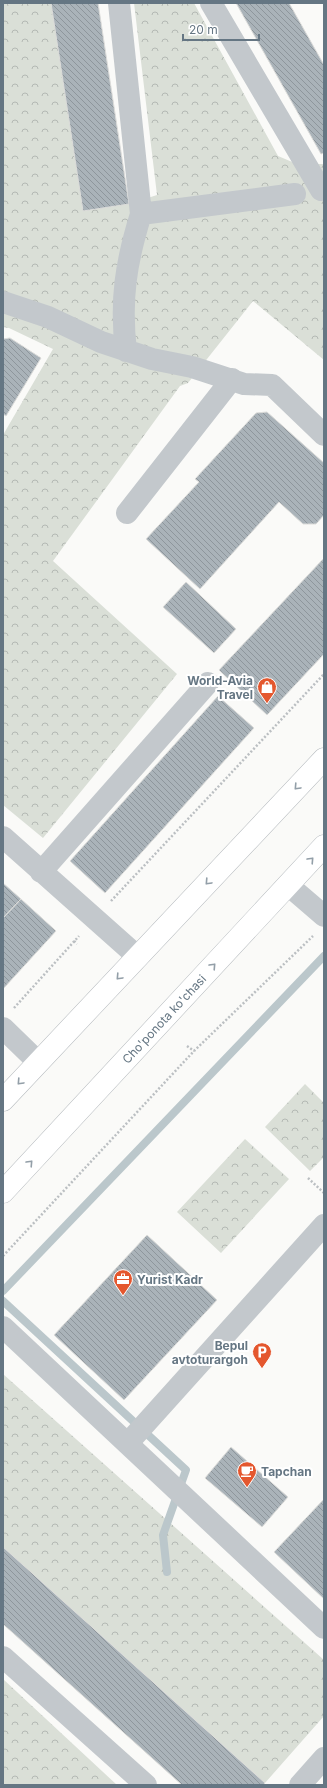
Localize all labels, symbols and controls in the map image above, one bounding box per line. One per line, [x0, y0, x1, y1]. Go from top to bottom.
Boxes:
scale bar [183, 16, 259, 42]
text: 20 m [189, 22, 218, 37]
place label: World-Avia Travel [187, 673, 253, 702]
shop icon: World-Avia Travel [256, 676, 278, 704]
one-way arrow [294, 782, 302, 790]
one-way arrow [306, 857, 314, 865]
one-way arrow [205, 877, 213, 885]
one-way arrow [209, 963, 216, 970]
street label: Cho'ponota ko'chasi [119, 971, 209, 1067]
one-way arrow [116, 972, 124, 980]
one-way arrow [18, 1077, 25, 1084]
one-way arrow [25, 1161, 32, 1168]
office icon: Yurist Kadr [112, 1268, 134, 1296]
place label: Yurist Kadr [137, 1272, 203, 1287]
place label: Bepul avtoturargoh [172, 1338, 248, 1367]
parking icon: Bepul avtoturargoh [251, 1341, 273, 1369]
cafe icon: Tapchan [236, 1460, 258, 1488]
place label: Tapchan [261, 1464, 312, 1479]

